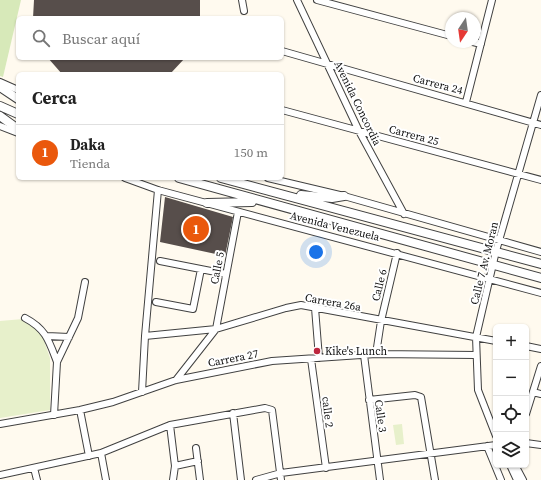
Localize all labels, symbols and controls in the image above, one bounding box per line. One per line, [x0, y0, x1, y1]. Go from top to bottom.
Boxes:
north arrow [445, 12, 481, 48]
search box [16, 16, 284, 60]
icon: search [30, 27, 52, 49]
text: Buscar aquí [62, 28, 140, 49]
street label: Avenida Concordia [331, 58, 385, 148]
street label: Carrera 24 [411, 71, 465, 98]
text: Cerca [32, 86, 77, 110]
street label: Carrera 25 [387, 122, 441, 149]
text: Daka [70, 134, 105, 155]
text: 1 [41, 144, 49, 161]
text: 150 m [234, 144, 268, 161]
text: Tienda [70, 155, 110, 172]
street label: Avenida Venezuela [289, 208, 382, 245]
pin: 1 [183, 214, 209, 244]
street label: Calle 7 Av. Moran [467, 220, 502, 306]
your location [306, 242, 326, 262]
street label: Calle 5 [207, 250, 228, 286]
street label: Calle 6 [368, 267, 391, 303]
street label: Carrera 26a [304, 290, 362, 315]
map controls [493, 324, 529, 468]
button: + [493, 324, 529, 360]
place label: Kike's Lunch [325, 344, 387, 359]
street label: Carrera 27 [207, 346, 260, 371]
marker: Kike's Lunch [312, 346, 322, 356]
button: − [493, 360, 529, 396]
street label: calle 2 [318, 396, 337, 429]
button: locate [493, 396, 529, 432]
street label: Calle 3 [371, 399, 390, 434]
button: layers [493, 432, 529, 468]

